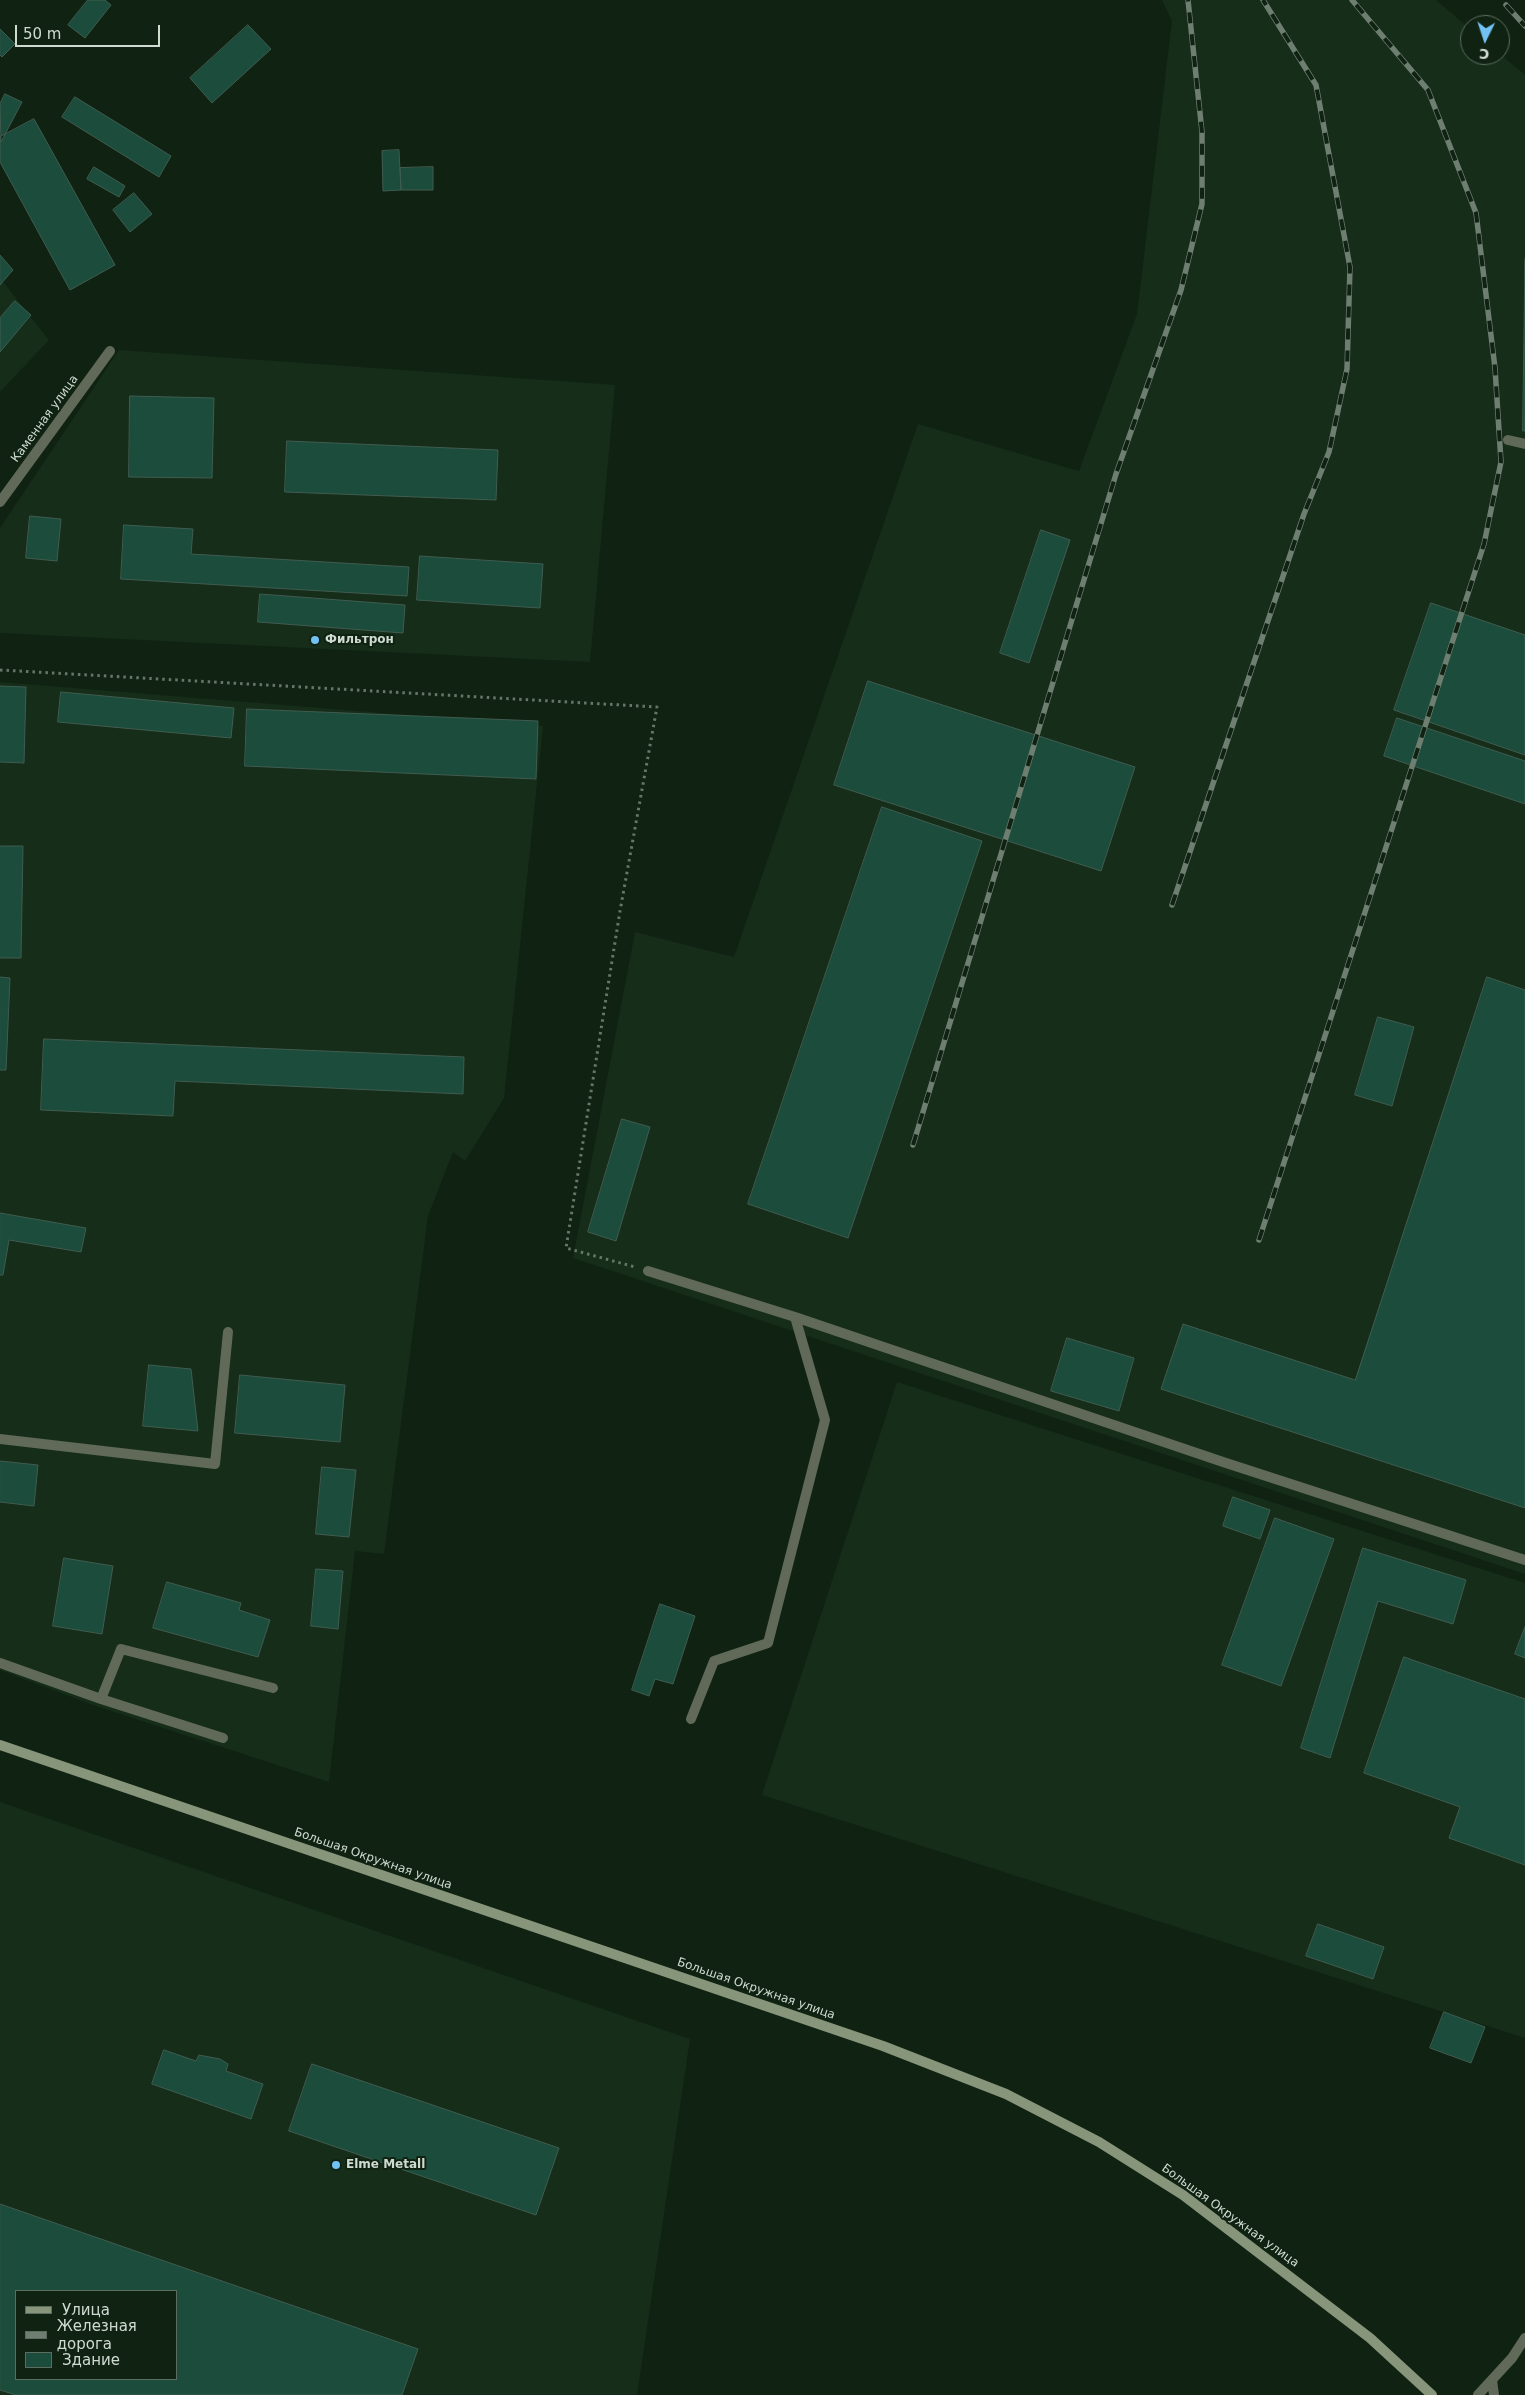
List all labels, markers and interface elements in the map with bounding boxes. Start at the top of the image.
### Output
scale bar [18,15,162,47]
north arrow [1460,15,1510,65]
text: 50 m [23,25,61,43]
text: С [1478,46,1490,62]
street label: Каменная улица [8,373,82,465]
place label: Фильтрон [325,633,394,647]
marker: Фильтрон [309,634,321,646]
street label: Большая Окружная улица [292,1825,454,1893]
street label: Большая Окружная улица [675,1955,837,2023]
place label: Elme Metall [346,2158,425,2172]
marker: Elme Metall [330,2159,342,2171]
street label: Большая Окружная улица [1159,2161,1301,2271]
legend [15,2290,178,2380]
text: Улица [62,2301,110,2319]
text: Железная дорога [57,2317,137,2353]
text: Здание [62,2351,120,2369]

